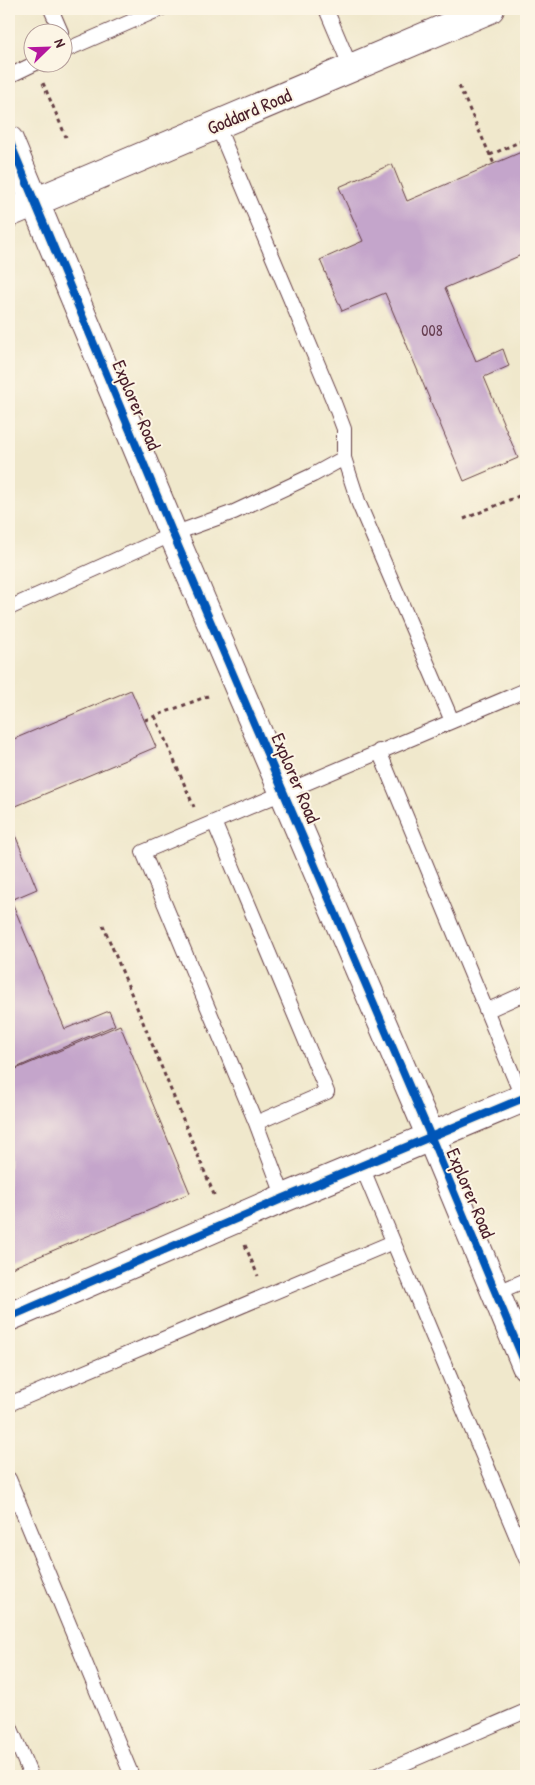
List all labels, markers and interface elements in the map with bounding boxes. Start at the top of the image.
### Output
north arrow [22,22,72,72]
text: N [50,36,71,50]
street label: Goddard Road [203,81,296,140]
house number: 008 [421,319,443,341]
street label: Explorer Road [106,356,168,455]
street label: Explorer Road [265,729,327,828]
street label: Explorer Road [440,1144,502,1243]

